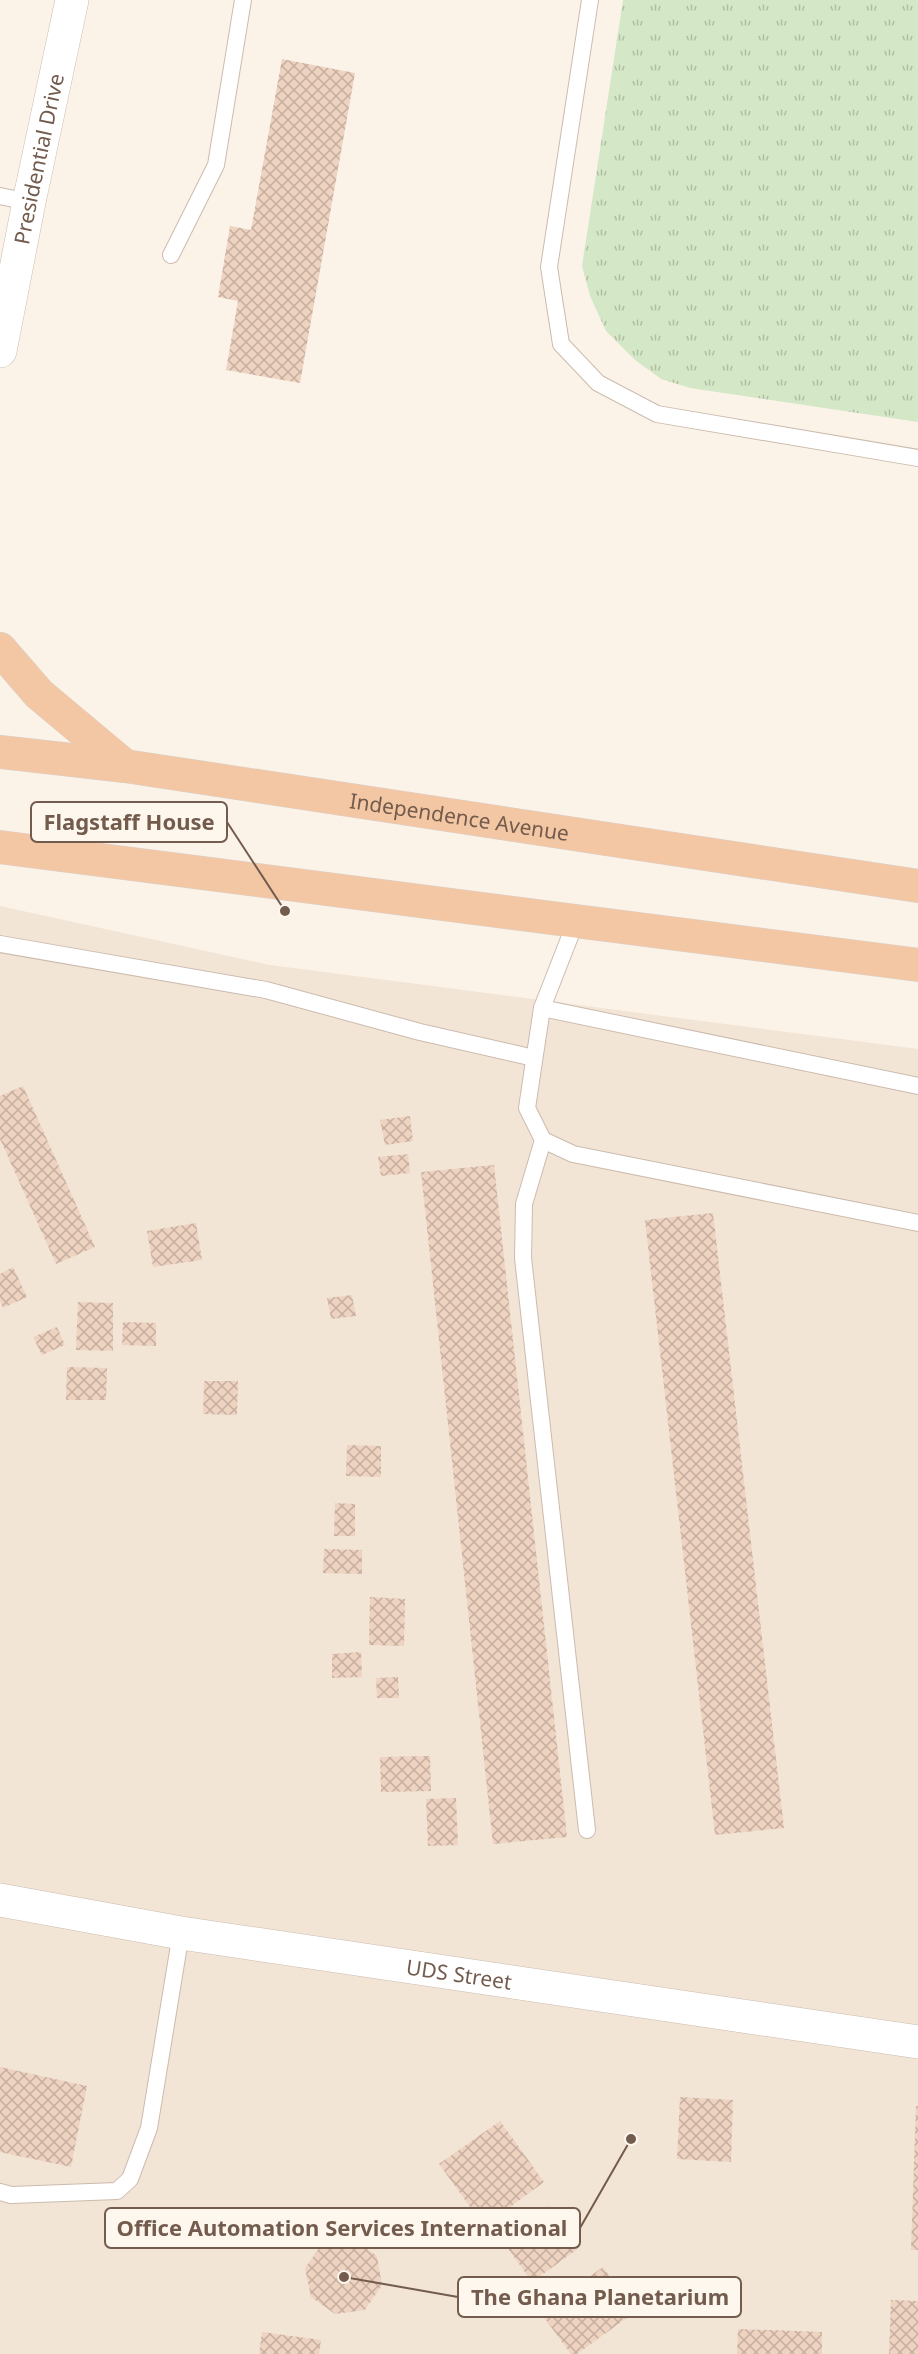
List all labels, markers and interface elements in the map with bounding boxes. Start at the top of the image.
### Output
street label: Presidential Drive [7,71,70,247]
street label: Independence Avenue [348,786,571,847]
callout: Flagstaff House [31,802,227,842]
text: Flagstaff House [43,806,215,836]
street label: UDS Street [404,1952,514,1996]
callout: Office Automation Services International [105,2208,580,2248]
text: Office Automation Services International [117,2212,567,2242]
callout: The Ghana Planetarium [458,2277,741,2317]
text: The Ghana Planetarium [471,2281,729,2311]

